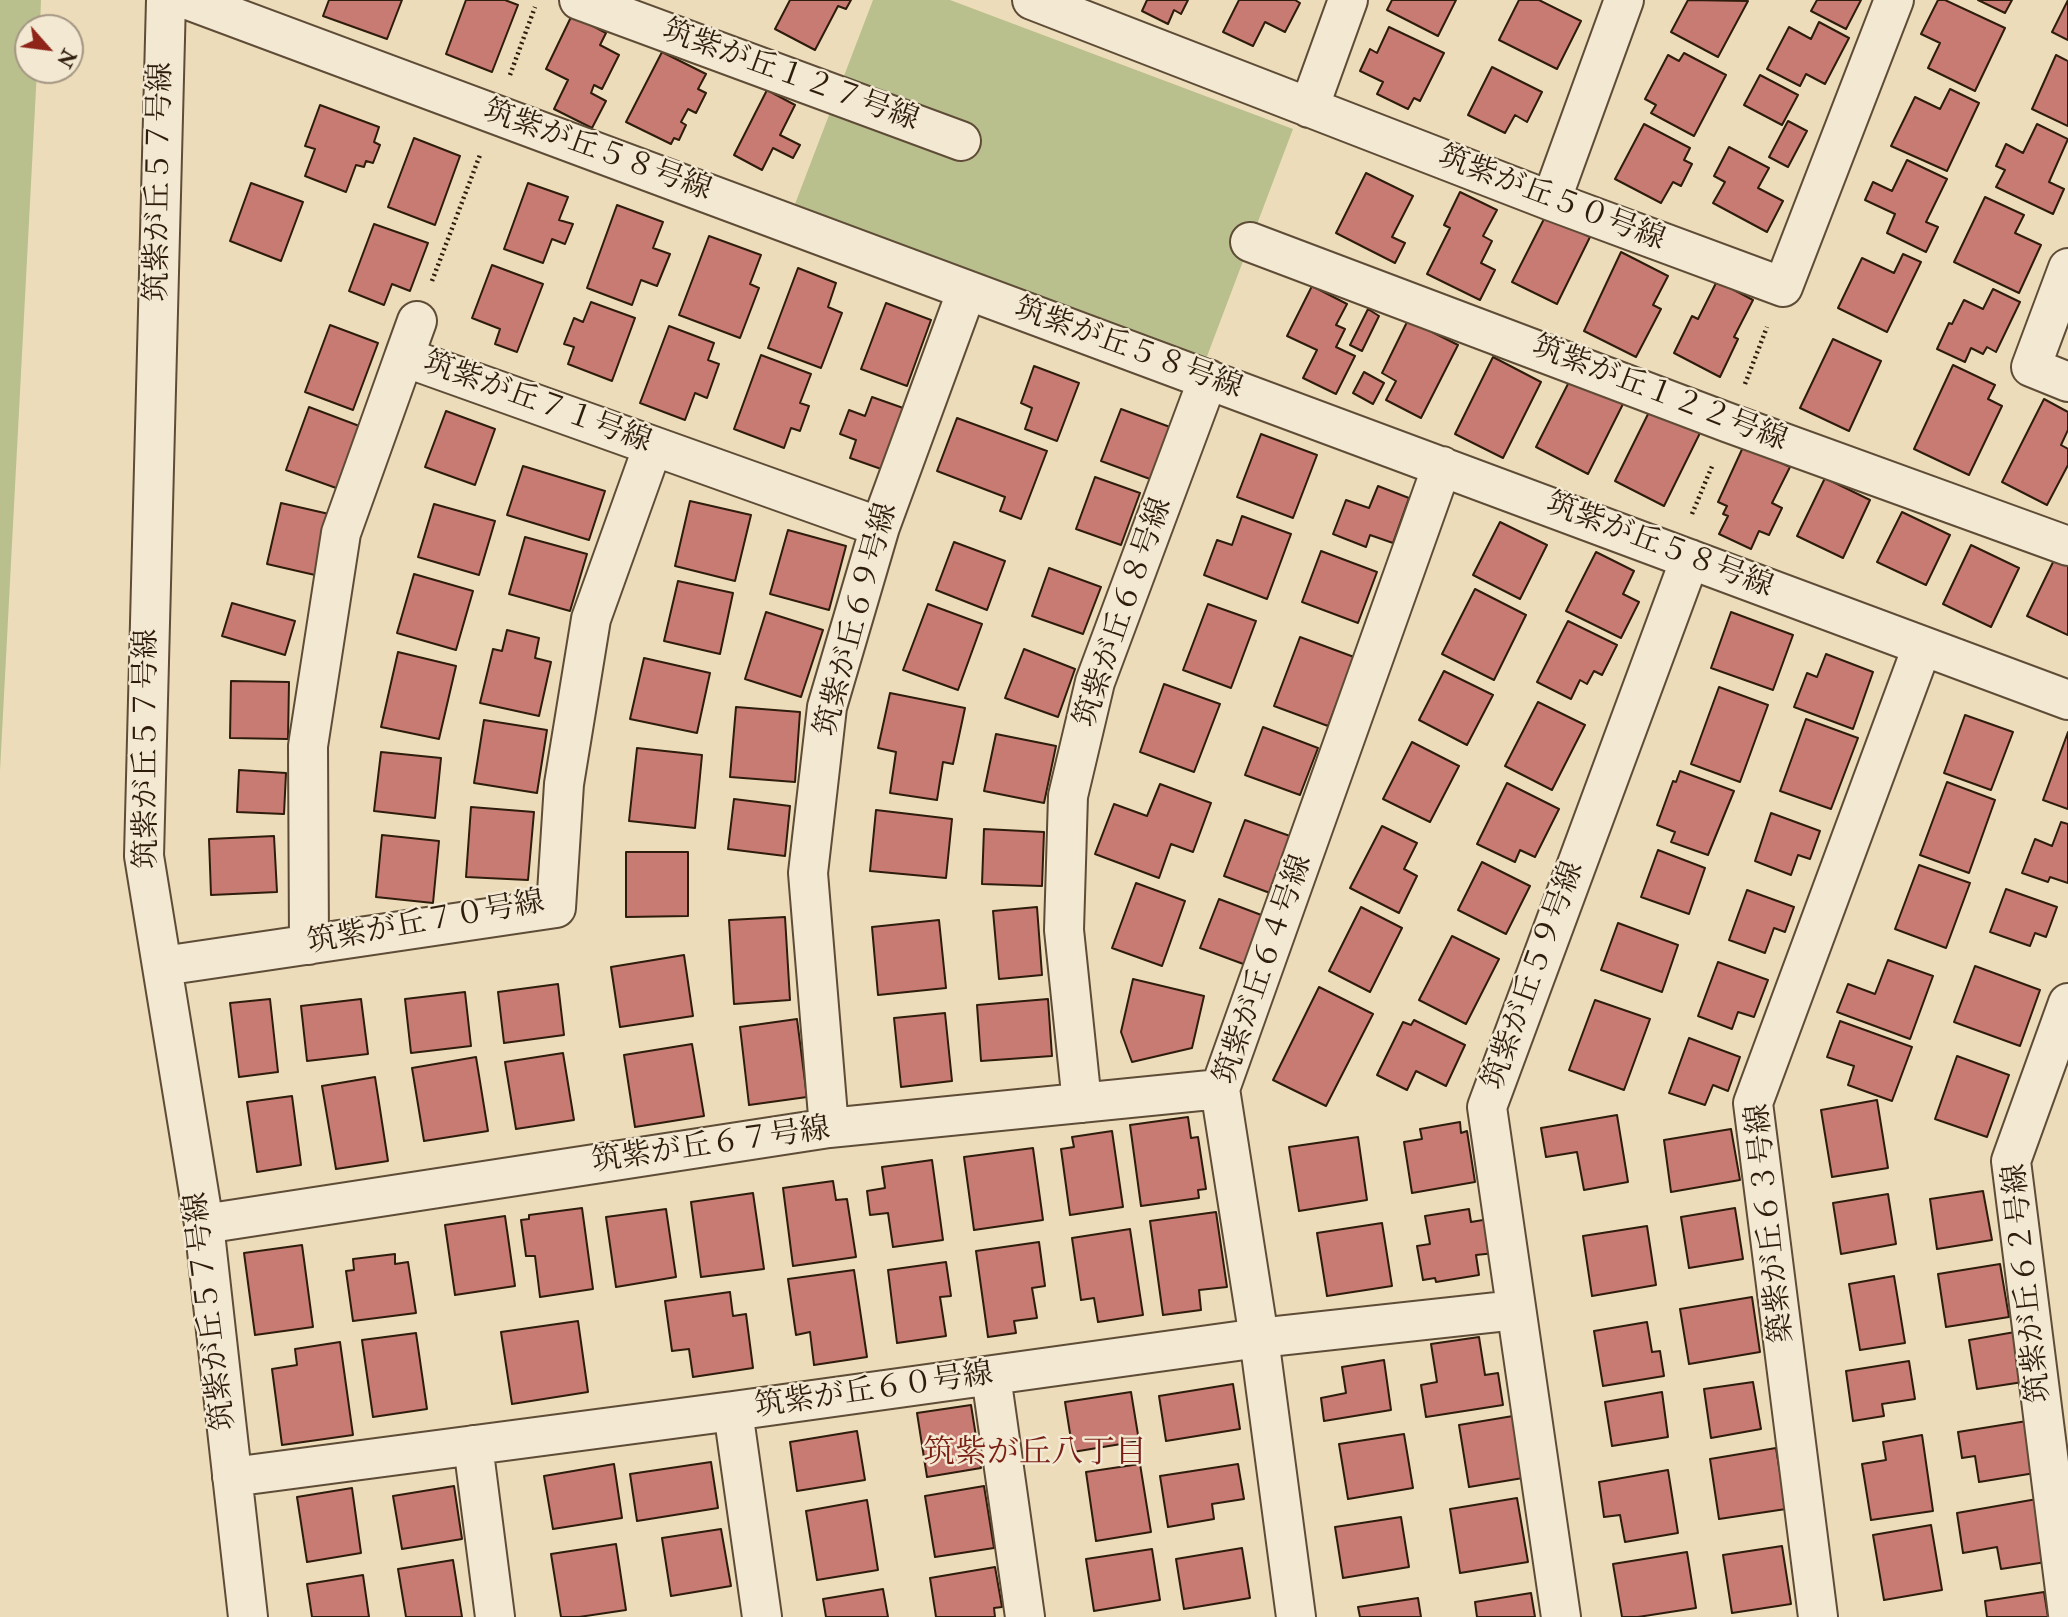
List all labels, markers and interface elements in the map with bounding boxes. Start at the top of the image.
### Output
north arrow [14,14,84,84]
street label: 筑紫が丘１２７号線 [657,14,923,140]
text: N [51,45,80,71]
street label: 筑紫が丘５７号線 [141,62,181,302]
street label: 筑紫が丘５８号線 [478,94,716,210]
street label: 筑紫が丘５０号線 [1433,140,1669,260]
street label: 筑紫が丘５８号線 [1009,292,1247,408]
street label: 筑紫が丘１２２号線 [1527,330,1791,460]
street label: 筑紫が丘７１号線 [418,346,656,462]
street label: 筑紫が丘５８号線 [1541,487,1777,607]
street label: 筑紫が丘６８号線 [1069,494,1181,732]
street label: 筑紫が丘６９号線 [810,499,906,741]
street label: 筑紫が丘５７号線 [131,629,167,869]
street label: 筑紫が丘６４号線 [1209,851,1321,1089]
street label: 筑紫が丘５９号線 [1477,857,1593,1095]
street label: 筑紫が丘７０号線 [305,885,547,963]
street label: 築紫が丘６３号線 [1742,1102,1802,1344]
street label: 筑紫が丘６７号線 [590,1112,832,1182]
street label: 筑紫が丘６２号線 [1999,1162,2059,1404]
street label: 筑紫が丘５７号線 [180,1190,244,1432]
street label: 筑紫が丘６０号線 [753,1357,995,1427]
district label: 筑紫が丘八丁目 [923,1436,1147,1474]

